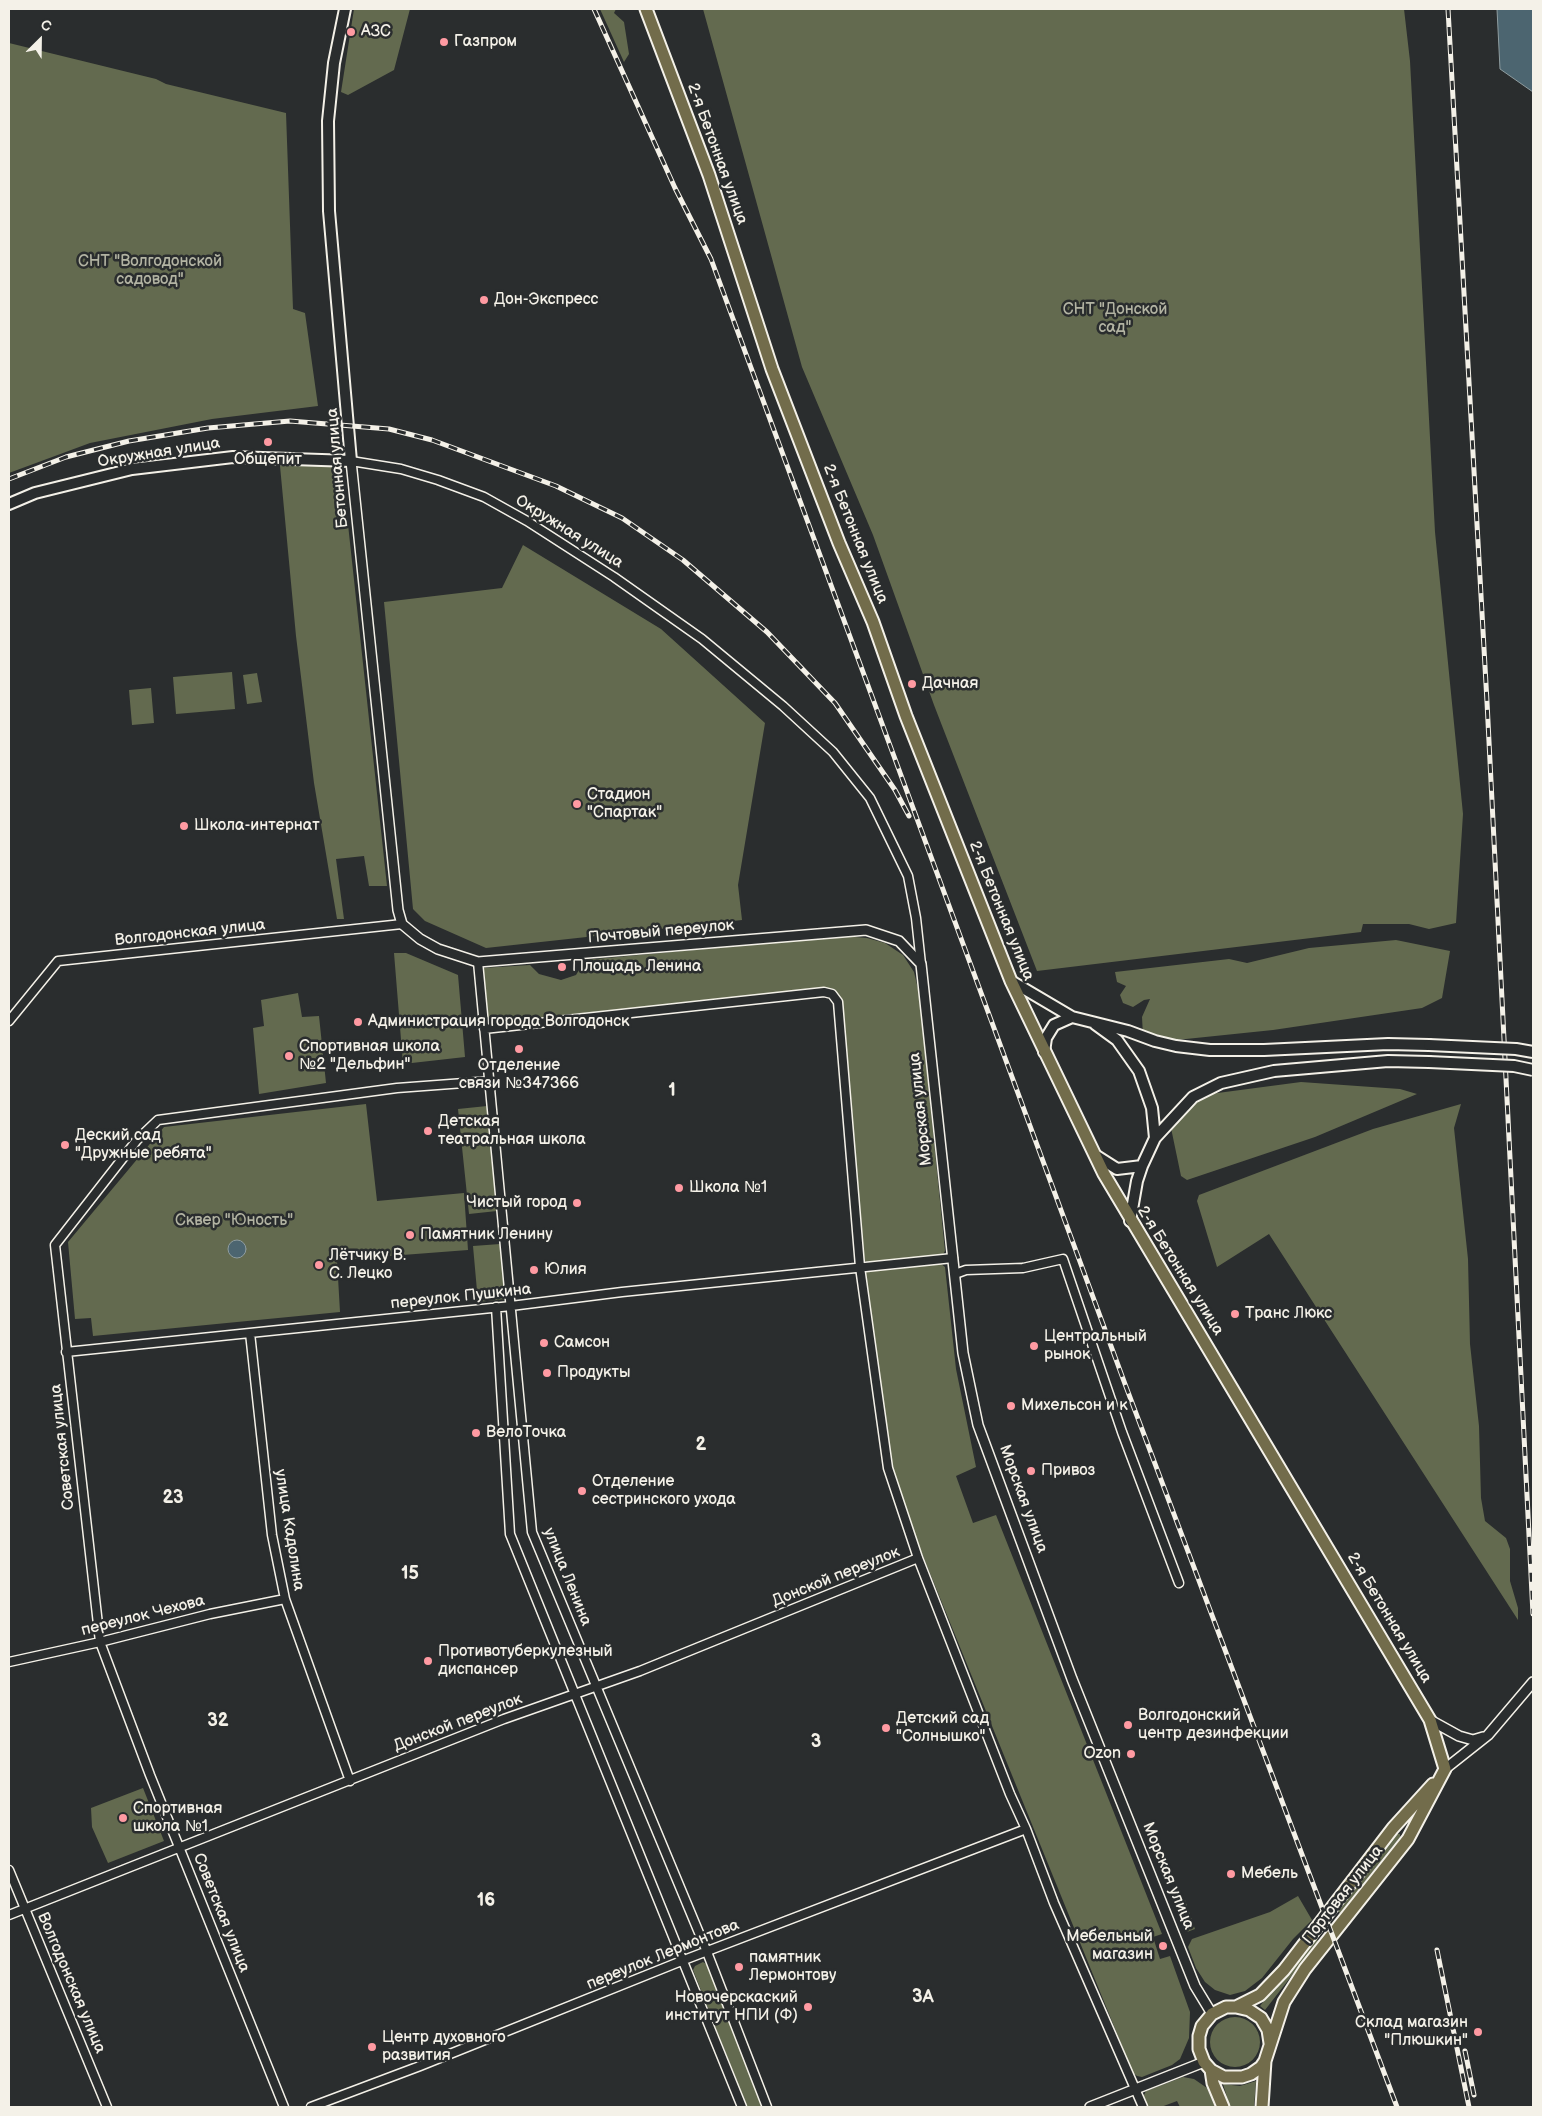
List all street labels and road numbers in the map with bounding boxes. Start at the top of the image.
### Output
street label: 2-я Бетонная улица [682,81,752,227]
street label: Бетонная улица [323,407,353,529]
street label: Окружная улица [96,434,222,472]
street label: 2-я Бетонная улица [818,461,892,607]
street label: Окружная улица [512,491,626,573]
street label: 2-я Бетонная улица [964,838,1038,984]
street label: Волгодонская улица [114,916,266,950]
street label: Почтовый переулок [587,916,735,948]
street label: Морская улица [906,1051,936,1167]
street label: 2-я Бетонная улица [1132,1203,1228,1339]
street label: переулок Пушкина [390,1280,532,1314]
street label: Советская улица [47,1383,79,1511]
street label: Морская улица [995,1442,1051,1556]
street label: улица Кадолина [270,1468,308,1592]
street label: улица Ленина [539,1525,595,1629]
street label: Донской переулок [769,1543,903,1611]
street label: 2-я Бетонная улица [1342,1549,1436,1687]
street label: переулок Чехова [79,1591,207,1641]
street label: Донской переулок [391,1690,525,1756]
street label: Морская улица [1138,1820,1198,1932]
street label: Портовая улица [1299,1842,1387,1948]
street label: Советская улица [188,1851,254,1975]
street label: Волгодонская улица [33,1910,109,2056]
street label: переулок Лермонтова [584,1916,742,1994]

